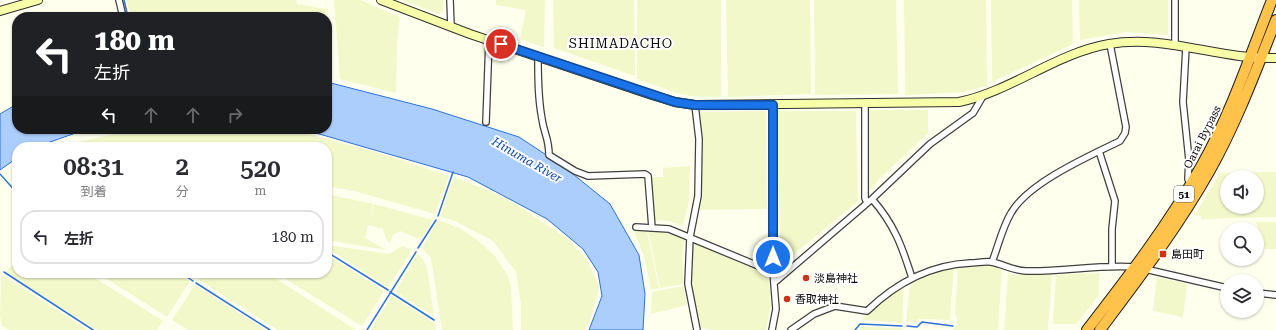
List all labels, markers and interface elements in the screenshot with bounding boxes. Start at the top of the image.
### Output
text: 180 m [94,24,175,57]
pin [484,27,518,61]
icon: left [28,28,80,80]
icon: arrive [490,33,512,55]
district label: SHIMADACHO [569,36,673,51]
text: 左折 [94,62,130,83]
icon: left [98,104,120,126]
icon: ahead [140,104,162,126]
icon: ahead [182,104,204,126]
icon: right [224,104,246,126]
street label: Oarai Bypass [1181,104,1224,171]
water label: Hinuma River [489,134,564,186]
text: 08:31 [63,153,124,181]
text: 2 [176,153,189,181]
text: 520 [240,155,281,183]
map controls [1220,170,1264,318]
button: sound [1220,170,1264,214]
text: m [255,183,266,198]
text: 到着 [81,184,107,199]
text: 分 [176,184,189,199]
road number: 51 [1174,186,1194,202]
button: search [1220,222,1264,266]
icon: left [30,226,52,248]
text: 180 m [271,228,314,246]
text: 左折 [64,230,94,248]
position arrow [752,236,794,278]
place label: 島田町 [1171,248,1204,261]
marker: 島田町 [1158,249,1168,259]
place label: 淡島神社 [814,272,858,285]
marker: 淡島神社 [801,273,811,283]
button: layers [1220,274,1264,318]
place label: 香取神社 [795,293,839,306]
marker: 香取神社 [782,294,792,304]

